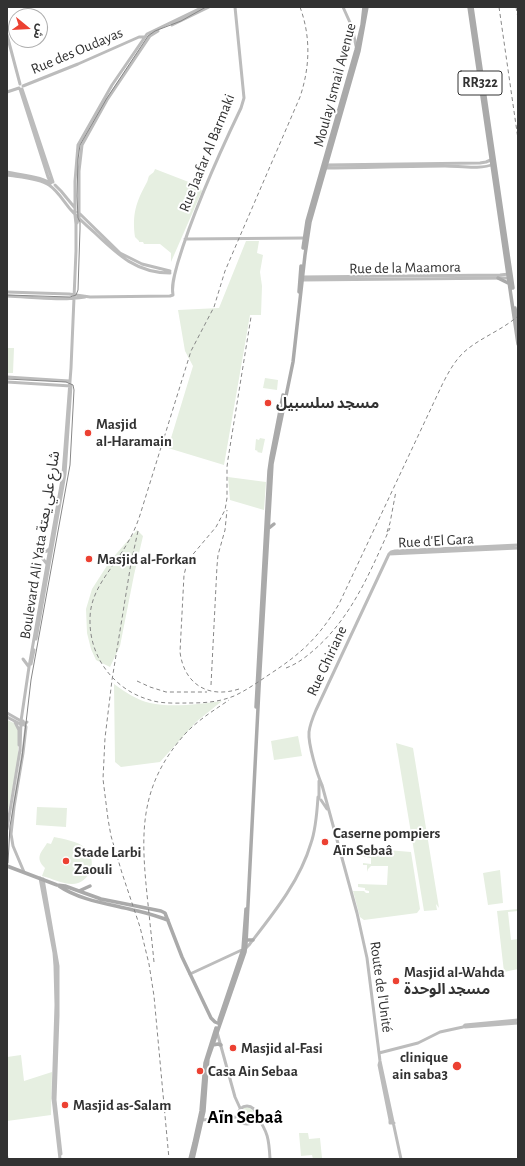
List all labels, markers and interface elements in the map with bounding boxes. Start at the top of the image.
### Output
north arrow [8,8,48,48]
street label: Moulay Ismail Avenue [310,21,360,149]
text: ش [31,23,47,40]
street label: Rue des Oudayas [28,24,126,78]
road number: RR322 [458,71,502,95]
street label: Rue Jaafar Al Barmaki [175,91,239,215]
street label: Rue de la Maamora [349,258,461,278]
place label: مسجد سلسبيل [276,394,379,412]
marker: مسجد سلسبيل [263,398,273,408]
place label: Masjid al-Haramain [96,415,172,450]
marker: Masjid al-Haramain [83,428,93,438]
street label: Boulevard Ali Yata شارع علي يعتة [16,450,64,640]
street label: Rue d'El Gara [398,530,474,552]
place label: Masjid al-Forkan [97,550,196,568]
marker: Masjid al-Forkan [84,554,94,564]
street label: Rue Ghiriane [303,623,351,699]
place label: Caserne pompiers Aïn Sebaâ [333,824,440,859]
marker: Caserne pompiers Aïn Sebaâ [320,837,330,847]
place label: Stade Larbi Zaouli [74,843,141,878]
marker: Stade Larbi Zaouli [61,856,71,866]
street label: Route de l'Unité [366,940,396,1034]
place label: Masjid al-Wahda مسجد الوحدة [404,963,505,998]
marker: Masjid al-Wahda مسجد الوحدة [391,976,401,986]
place label: Masjid al-Fasi [241,1039,323,1057]
marker: Masjid al-Fasi [228,1043,238,1053]
place label: clinique ain saba3 [392,1048,448,1083]
marker: clinique ain saba3 [451,1060,463,1072]
place label: Casa Ain Sebaa [208,1062,298,1080]
marker: Casa Ain Sebaa [195,1066,205,1076]
place label: Masjid as-Salam [73,1096,171,1114]
marker: Masjid as-Salam [60,1100,70,1110]
district label: Aïn Sebaâ [207,1106,283,1128]

